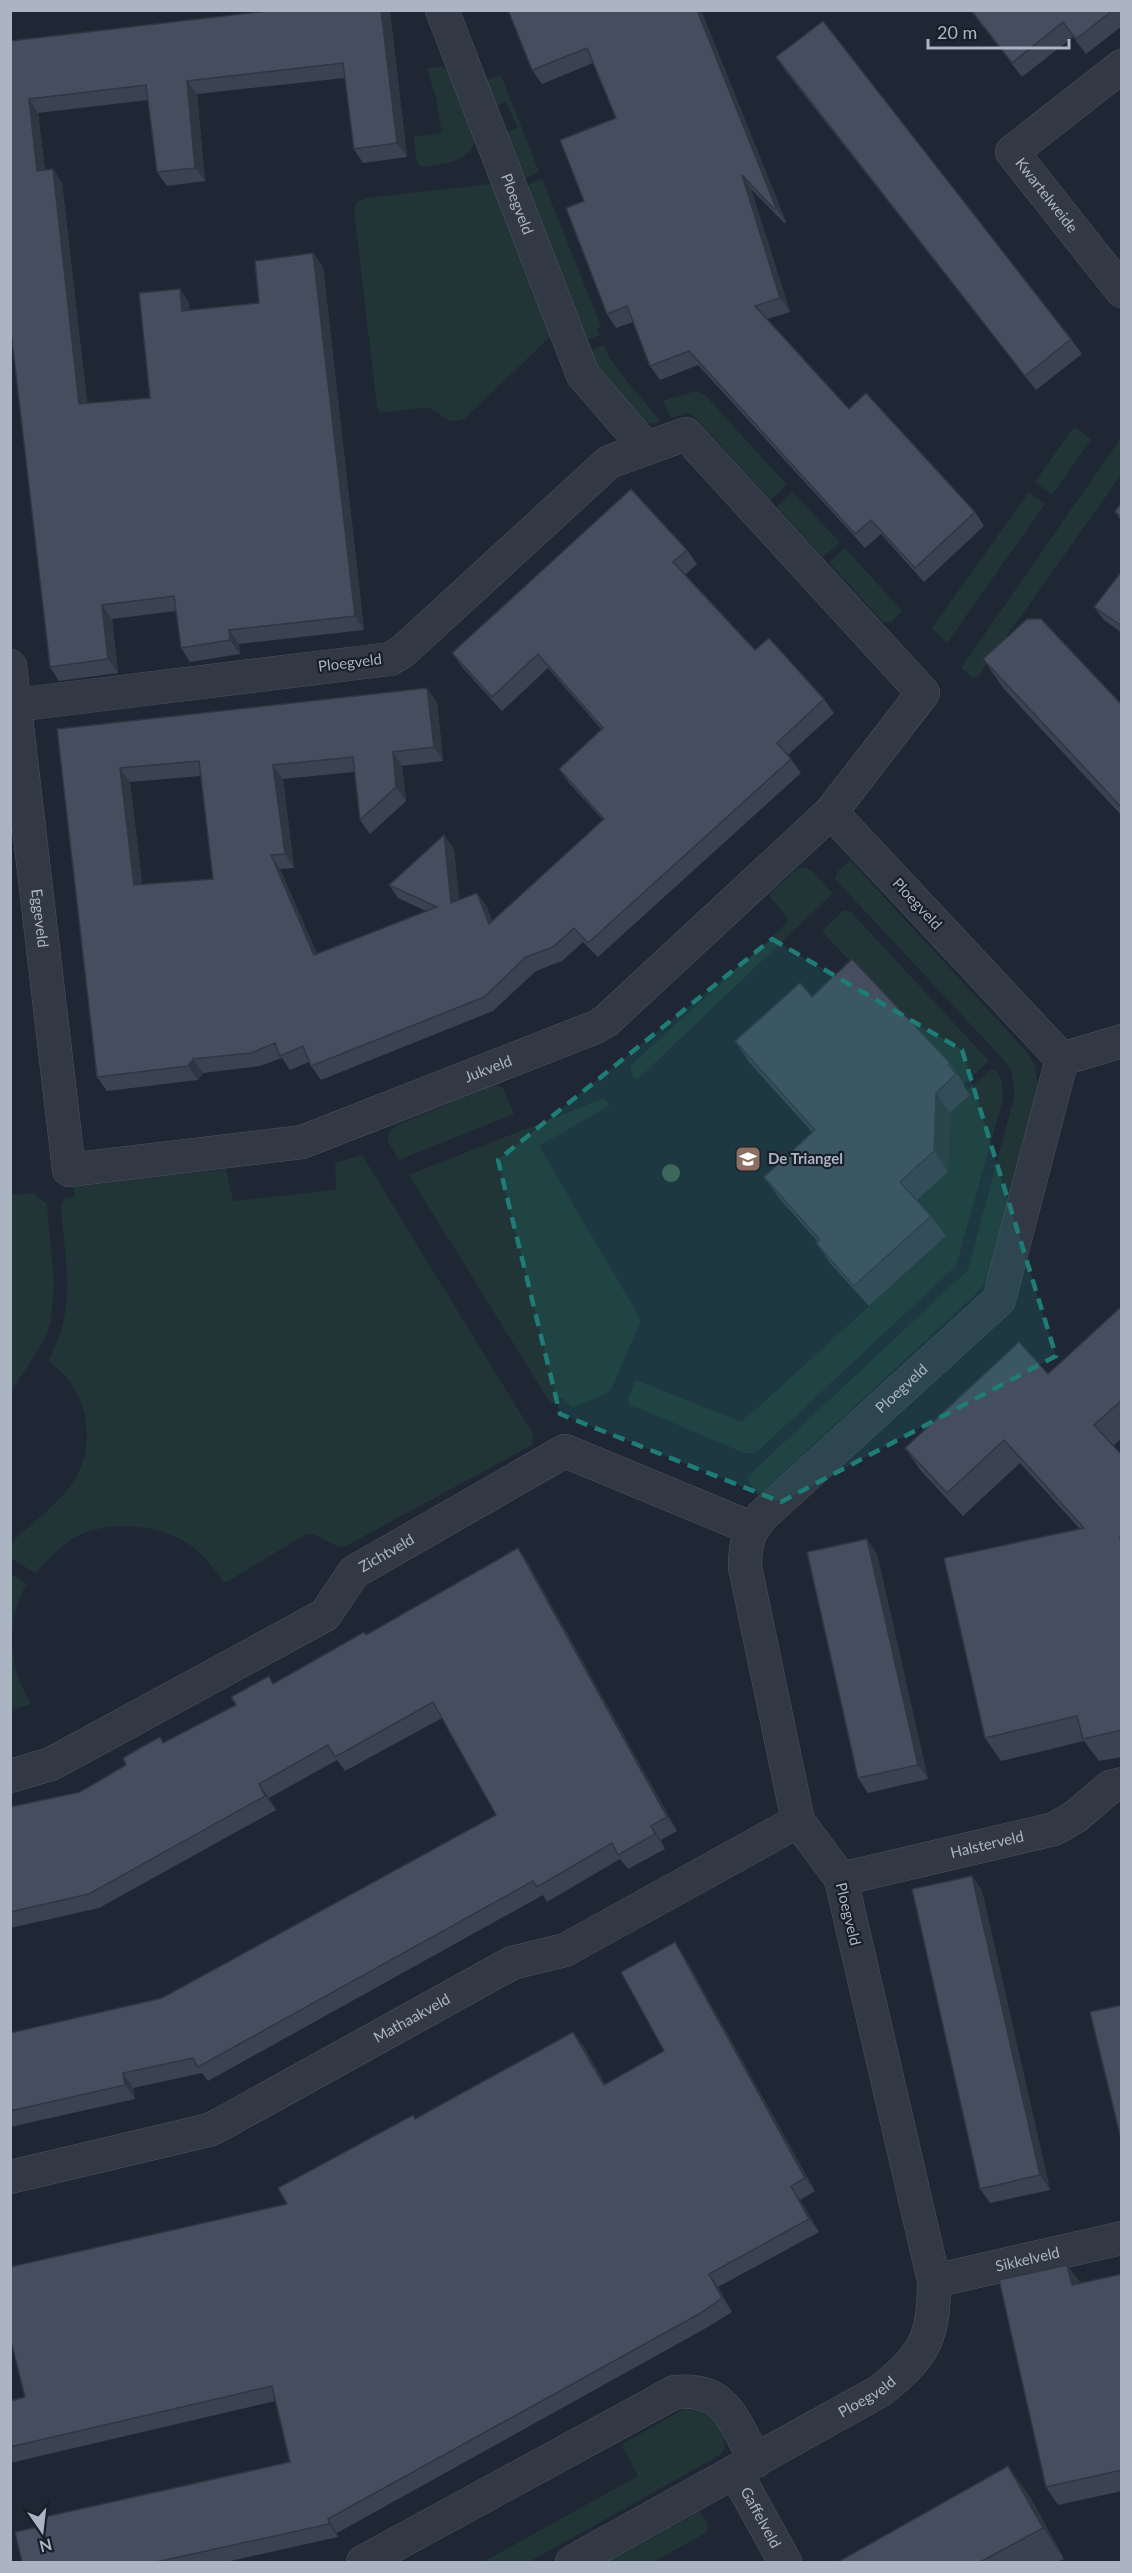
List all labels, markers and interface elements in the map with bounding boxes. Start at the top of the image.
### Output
scale bar [928,12,1069,50]
text: 20 m [937,21,977,43]
street label: Kwartelweide [1012,154,1082,236]
street label: Ploegveld [498,170,538,237]
street label: Ploegveld [317,649,383,675]
street label: Ploegveld [889,874,946,933]
street label: Eggeveld [28,888,53,949]
street label: Jukveld [461,1051,514,1086]
school or university icon: De Triangel [733,1144,763,1174]
place label: De Triangel [768,1149,843,1167]
street label: Ploegveld [871,1360,931,1416]
street label: Zichtveld [355,1530,417,1575]
street label: Halsterveld [948,1826,1025,1861]
street label: Ploegveld [832,1880,865,1947]
street label: Mathaakveld [370,1989,453,2046]
street label: Sikkelveld [993,2243,1061,2275]
street label: Ploegveld [835,2372,899,2421]
street label: Gaffelveld [737,2484,785,2551]
north arrow [12,2501,72,2561]
text: N [37,2535,54,2557]

